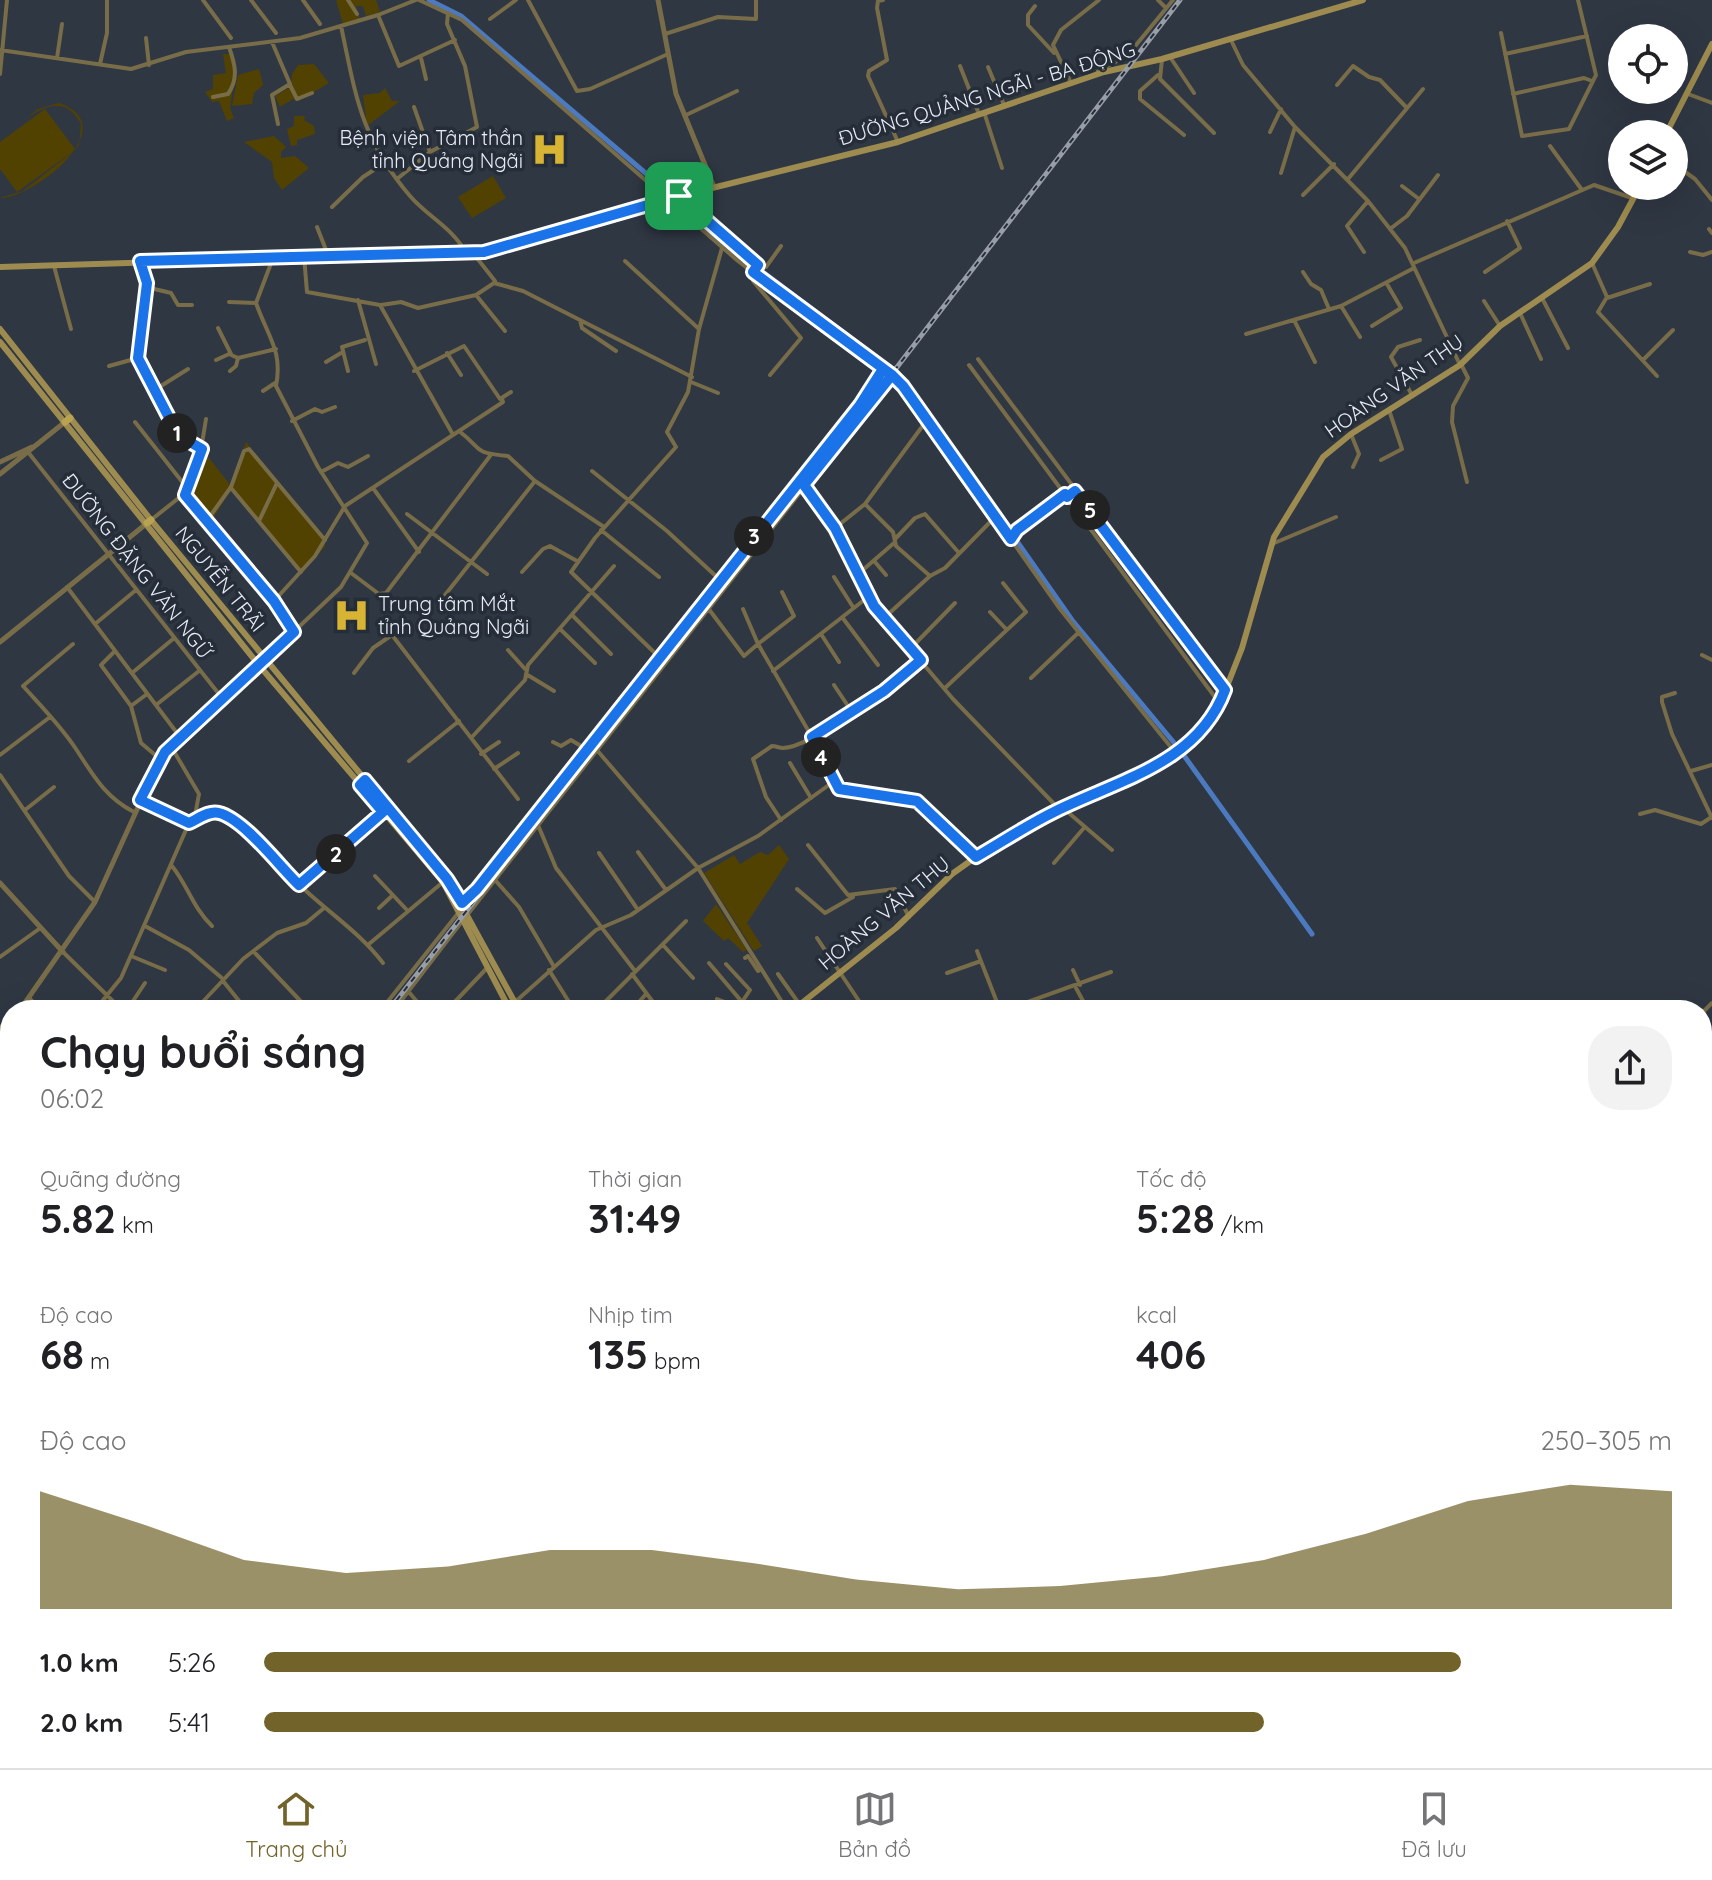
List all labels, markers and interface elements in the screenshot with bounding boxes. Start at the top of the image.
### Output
map controls [1608,24,1688,200]
button: locate [1608,24,1688,104]
street label: ĐƯỜNG QUẢNG NGÃI - BA ĐỘNG [835,36,1138,151]
button: layers [1608,120,1688,200]
place label: Bệnh viện Tâm thần tỉnh Quảng Ngãi [339,125,523,173]
hospital icon: Bệnh viện Tâm thần tỉnh Quảng Ngãi [530,130,568,168]
pin [645,162,713,230]
icon: arrive [657,174,701,218]
street label: HOÀNG VĂN THỤ [1320,328,1468,443]
pin: 1 [157,413,197,453]
text: 1 [173,419,181,447]
street label: ĐƯỜNG ĐẶNG VĂN NGỮ [57,468,218,664]
pin: 5 [1070,490,1110,530]
text: 5 [1084,496,1096,524]
pin: 3 [734,516,774,556]
street label: NGUYỄN TRÃI [170,520,271,636]
text: 3 [748,522,760,550]
place label: Trung tâm Mắt tỉnh Quảng Ngãi [378,591,529,639]
hospital icon: Trung tâm Mắt tỉnh Quảng Ngãi [333,597,371,635]
pin: 4 [801,737,841,777]
text: 4 [815,743,827,771]
pin: 2 [316,834,356,874]
text: 2 [330,840,342,868]
street label: HOÀNG VĂN THỤ [813,850,954,975]
text: Chạy buổi sáng [40,1024,366,1079]
button: share [1588,1026,1672,1110]
text: 06:02 [40,1082,104,1115]
text: Quãng đường [40,1165,181,1193]
text: Thời gian [588,1165,682,1193]
text: Tốc độ [1136,1165,1207,1193]
text: 5.82 [40,1193,116,1243]
text: 31:49 [588,1193,681,1243]
text: 5:28 [1136,1193,1215,1243]
text: km [116,1211,154,1239]
text: /km [1215,1211,1264,1239]
text: Độ cao [40,1301,113,1329]
text: Nhịp tim [588,1301,673,1329]
text: kcal [1136,1301,1177,1329]
text: 68 [40,1329,84,1379]
text: 135 [588,1329,648,1379]
text: 406 [1136,1329,1206,1379]
text: m [84,1347,110,1375]
text: bpm [648,1347,701,1375]
text: Độ cao [40,1424,126,1457]
text: 250–305 m [1541,1424,1672,1457]
text: 1.0 km [40,1646,119,1679]
text: 5:26 [168,1646,215,1679]
text: 2.0 km [40,1706,123,1739]
text: 5:41 [168,1706,210,1739]
tab: Trang chủ [245,1787,348,1863]
tab: Bản đồ [838,1787,911,1863]
tab: Đã lưu [1402,1787,1467,1863]

